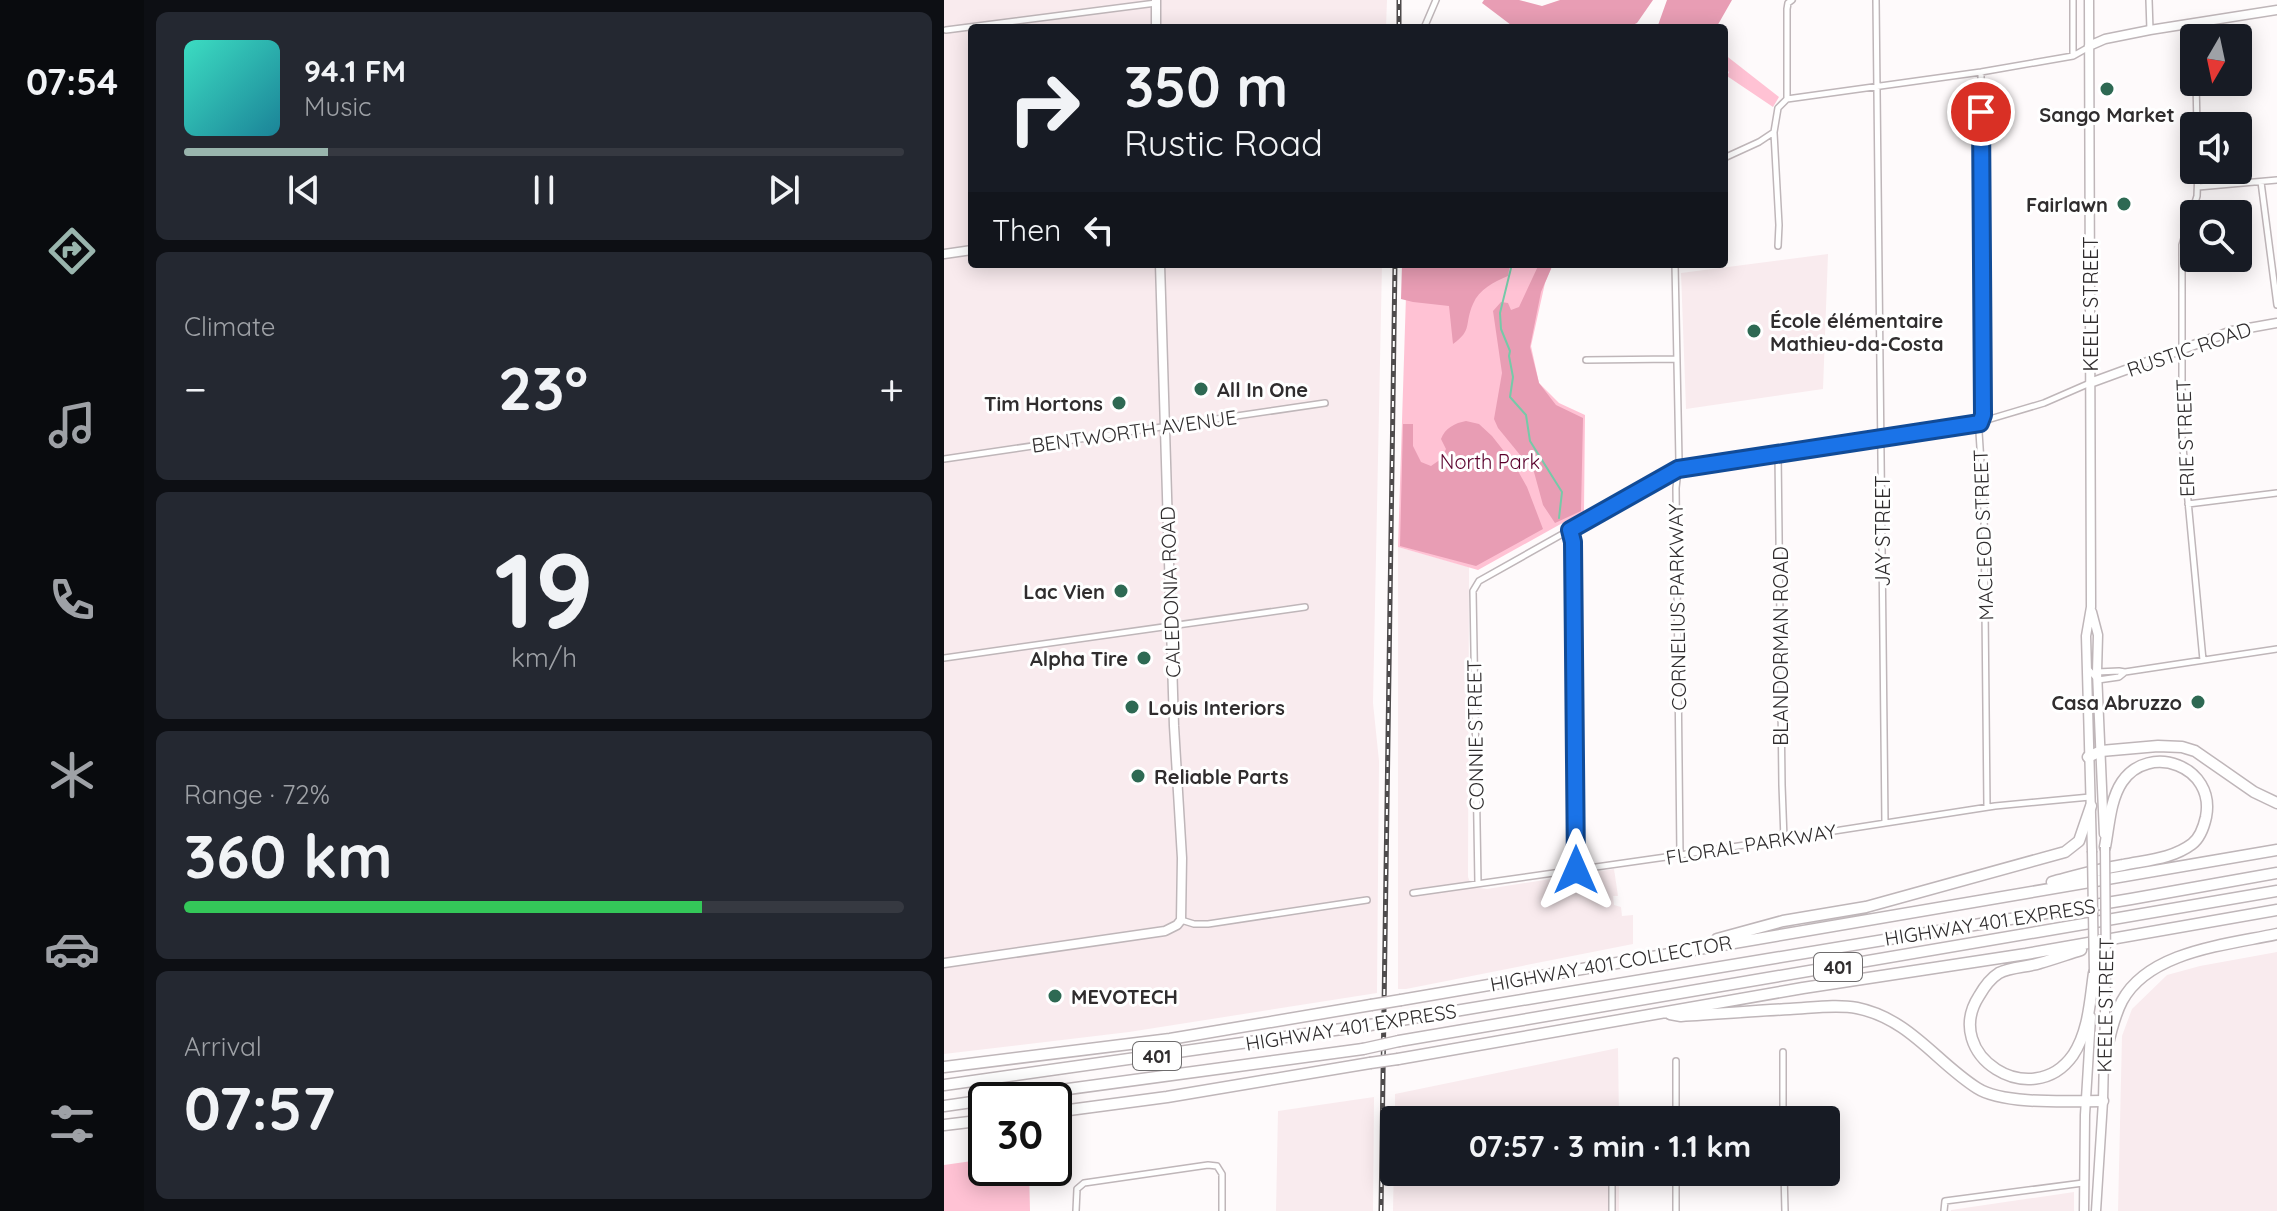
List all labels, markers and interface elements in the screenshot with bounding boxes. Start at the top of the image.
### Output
north arrow [2180,24,2252,96]
map controls [2180,24,2252,272]
text: 350 m [1124,51,1288,121]
text: 94.1 FM [304,52,406,90]
icon: right [992,56,1096,160]
text: 07:54 [26,59,118,104]
pin [1947,78,2015,146]
marker: Sango Market [2098,80,2116,98]
text: Music [304,90,372,123]
icon: arrive [1959,90,2003,134]
place label: Sango Market [2039,102,2175,127]
button: sound [2180,112,2252,184]
text: Rustic Road [1124,120,1323,165]
icon: previous [282,168,326,212]
icon: pause [522,168,566,212]
icon: next [762,168,806,212]
place label: Fairlawn [2026,192,2108,217]
marker: Fairlawn [2115,195,2133,213]
button: search [2180,200,2252,272]
icon: left [1077,208,1121,252]
text: Then [992,211,1061,249]
icon: directions [44,223,100,279]
street label: KEELE STREET [2078,236,2103,372]
place label: École élémentaire Mathieu-da-Costa [1770,308,1943,356]
text: Climate [184,310,275,343]
street label: RUSTIC ROAD [2123,316,2255,382]
marker: École élémentaire Mathieu-da-Costa [1745,322,1763,340]
text: 23° [498,350,588,425]
text: − [184,361,207,416]
text: + [879,361,904,416]
place label: All In One [1217,377,1308,402]
street label: ERIE STREET [2170,379,2200,497]
marker: All In One [1192,380,1210,398]
place label: Tim Hortons [984,391,1103,416]
marker: Tim Hortons [1110,394,1128,412]
icon: music [44,397,100,453]
street label: BENTWORTH AVENUE [1030,404,1238,458]
park label: North Park [1440,449,1540,474]
street label: MACLEOD STREET [1968,449,1998,621]
street label: JAY STREET [1870,475,1895,587]
street label: CORNELIUS PARKWAY [1663,503,1691,711]
street label: CALEDONIA ROAD [1155,506,1185,678]
text: 19 [494,524,594,654]
street label: BLANDORMAN ROAD [1768,546,1793,746]
icon: phone [44,572,100,628]
place label: Lac Vien [1023,579,1105,604]
marker: Lac Vien [1112,582,1130,600]
text: km/h [511,641,577,674]
place label: Alpha Tire [1030,646,1128,671]
marker: Alpha Tire [1135,649,1153,667]
street label: CONNIE STREET [1461,659,1489,811]
place label: Casa Abruzzo [2052,690,2182,715]
marker: Casa Abruzzo [2189,693,2207,711]
place label: Louis Interiors [1148,695,1285,720]
marker: Louis Interiors [1123,698,1141,716]
icon: climate [44,747,100,803]
place label: Reliable Parts [1154,764,1289,789]
marker: Reliable Parts [1129,767,1147,785]
text: Range · 72% [184,778,330,811]
text: 360 km [184,818,393,893]
street label: FLORAL PARKWAY [1664,818,1838,870]
position arrow [1534,828,1618,912]
street label: HIGHWAY 401 EXPRESS [1883,893,2097,951]
icon: car [44,921,100,977]
street label: HIGHWAY 401 COLLECTOR [1488,929,1734,997]
street label: KEELE STREET [2091,937,2119,1073]
road number: 401 [1814,953,1862,981]
place label: MEVOTECH [1071,984,1178,1009]
marker: MEVOTECH [1046,987,1064,1005]
street label: HIGHWAY 401 EXPRESS [1244,998,1458,1056]
text: Arrival [184,1030,262,1063]
road number: 401 [1133,1042,1181,1070]
text: 07:57 [184,1070,335,1145]
speed limit sign: 30 [968,1082,1072,1186]
icon: filters [44,1096,100,1152]
text: 07:57 · 3 min · 1.1 km [1469,1127,1751,1165]

